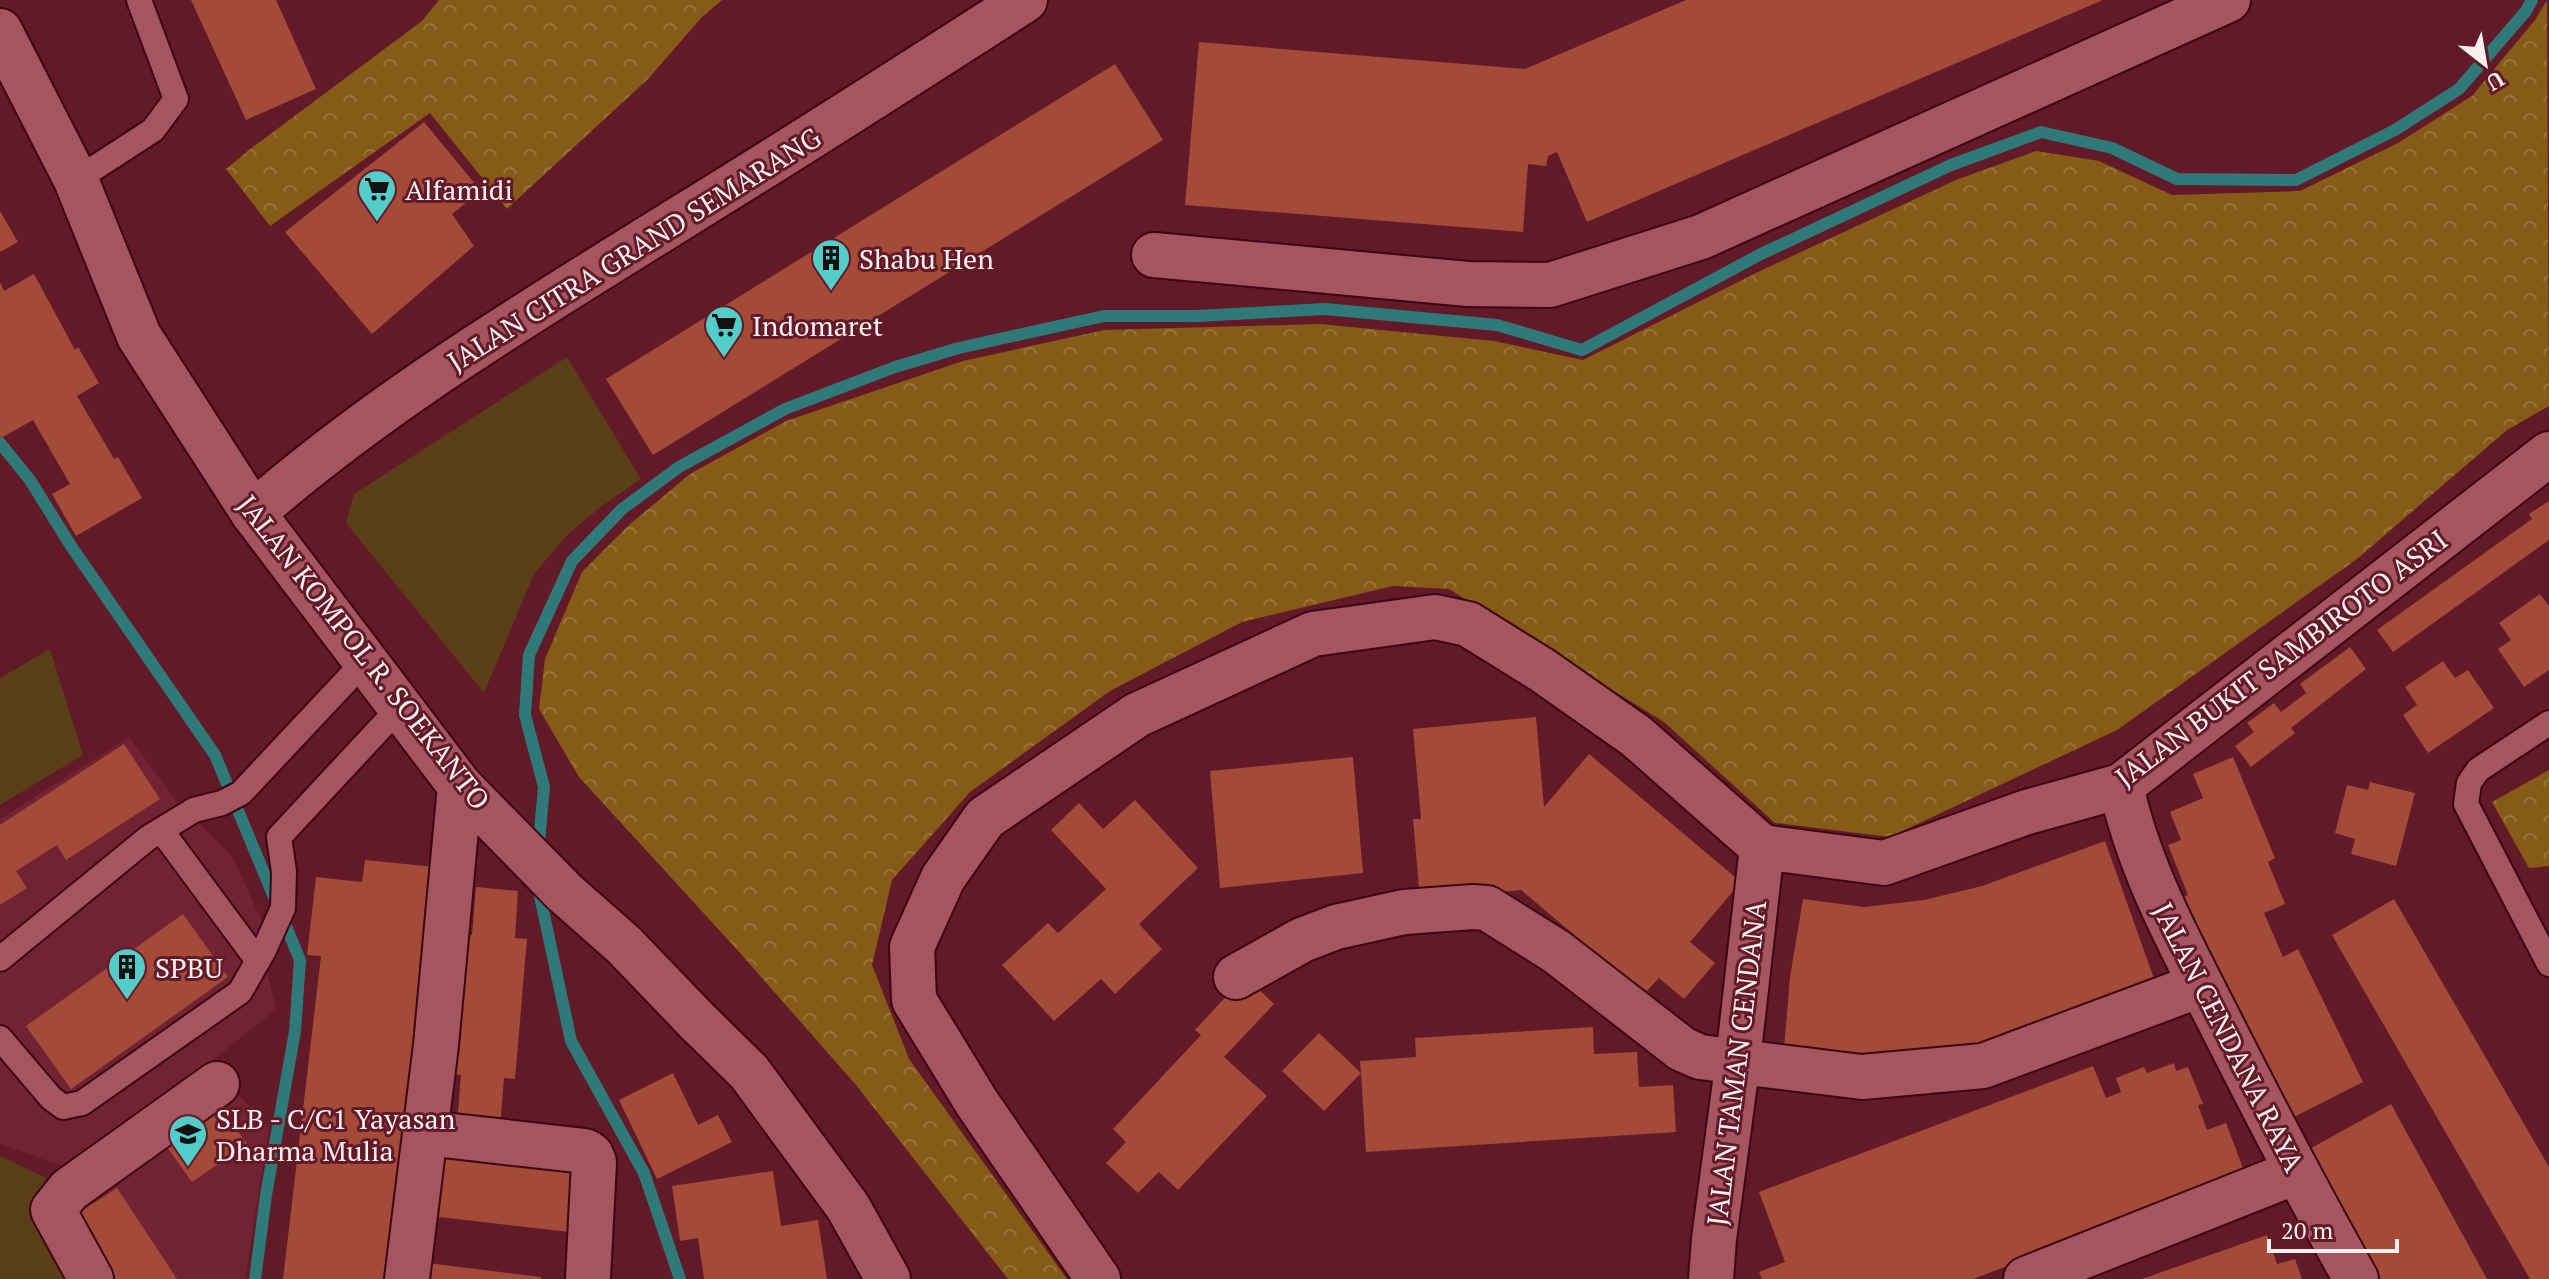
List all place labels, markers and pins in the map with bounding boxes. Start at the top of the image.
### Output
supermarket icon: Alfamidi [356,168,398,223]
place label: Alfamidi [405,171,513,208]
building icon: Shabu Hen [810,237,852,292]
place label: Shabu Hen [859,240,994,277]
supermarket icon: Indomaret [703,304,745,359]
place label: Indomaret [752,307,884,344]
building icon: SPBU [106,946,148,1001]
place label: SPBU [155,949,223,986]
place label: SLB - C/C1 Yayasan Dharma Mulia [216,1100,456,1169]
school or university icon: SLB - C/C1 Yayasan Dharma Mulia [167,1113,209,1168]

